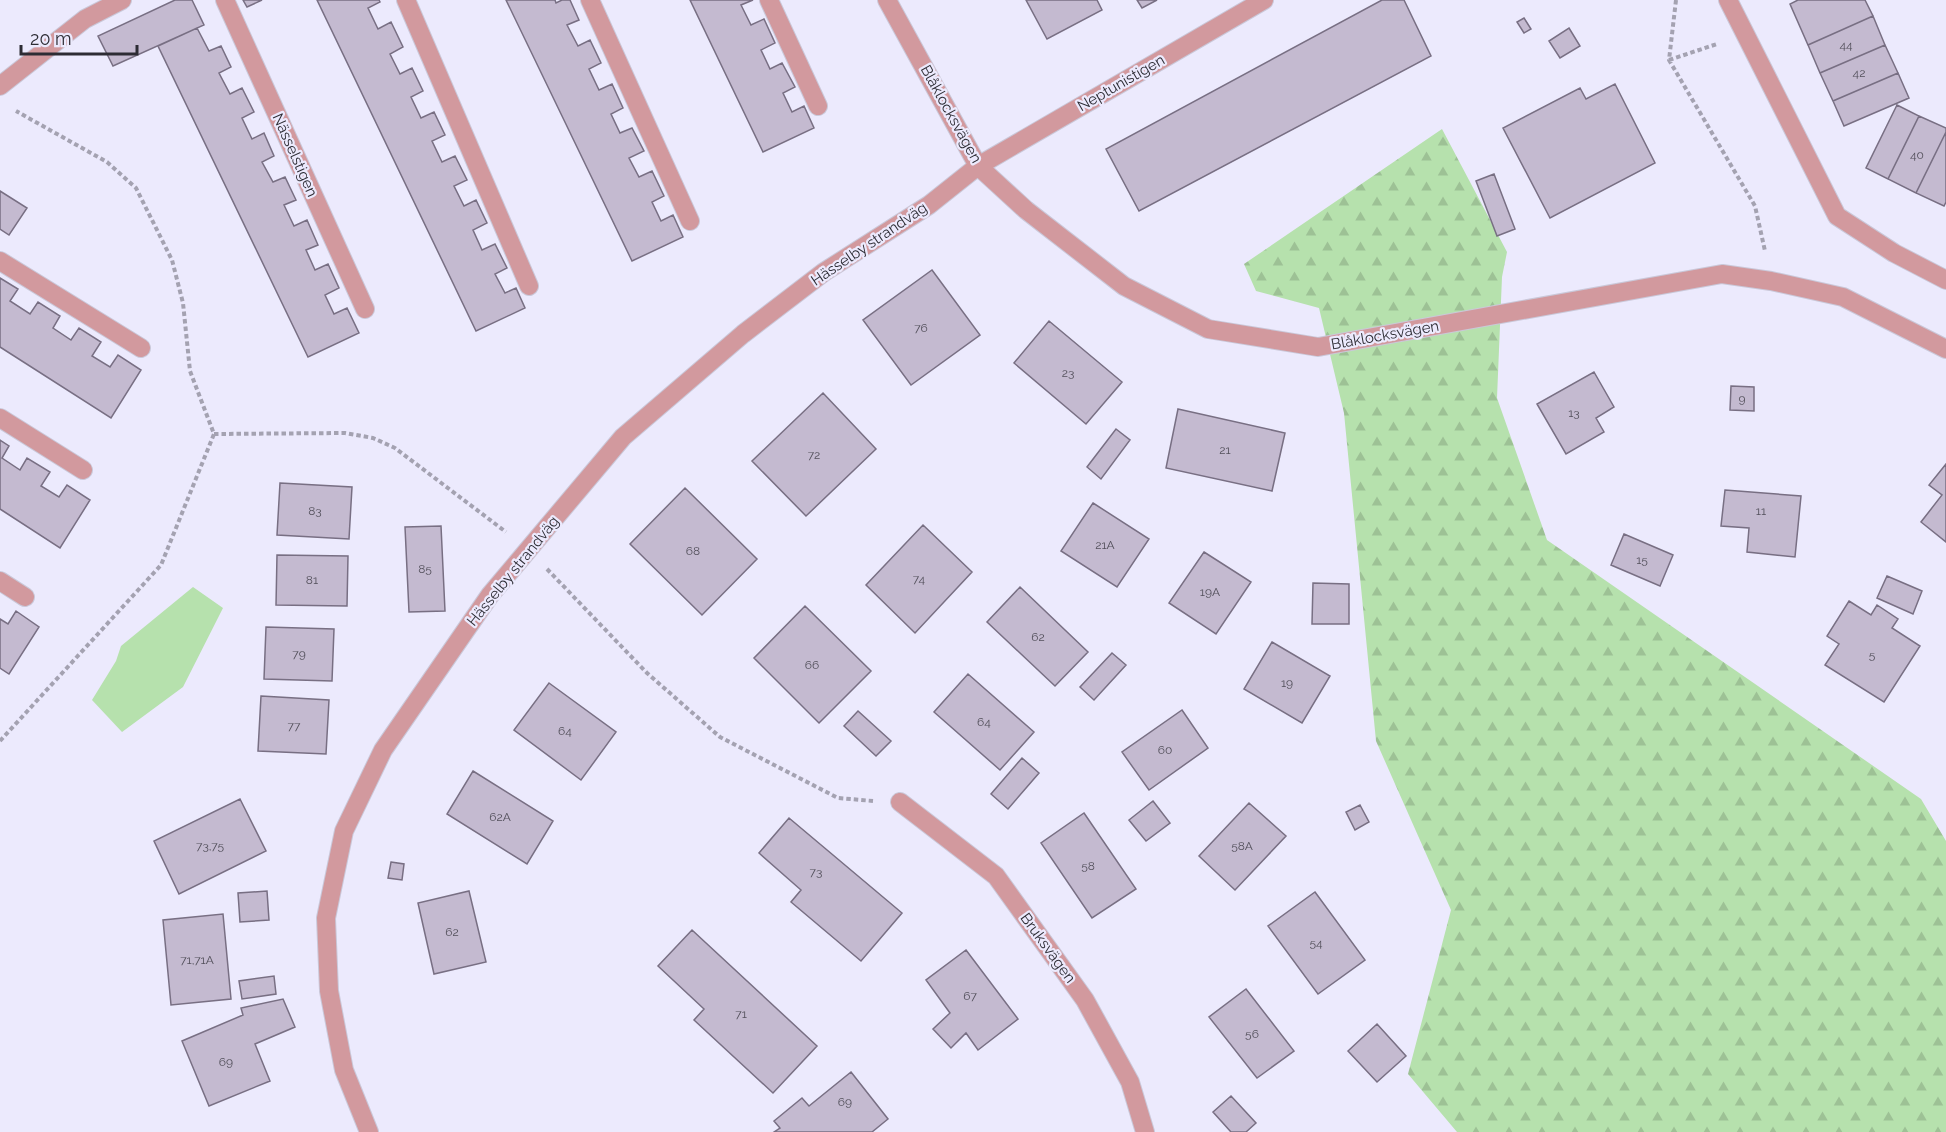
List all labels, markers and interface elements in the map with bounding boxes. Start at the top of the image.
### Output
scale bar [21,18,136,56]
text: 20 m [30,28,72,49]
house number: 44 [1839,38,1853,52]
street label: Neptunistigen [1074,51,1168,115]
street label: Blåklocksvägen [917,62,985,166]
house number: 42 [1853,66,1865,80]
street label: Nässelstigen [269,110,321,200]
house number: 40 [1910,148,1924,162]
street label: Hässelby strandväg [808,198,930,290]
street label: Blåklocksvägen [1330,317,1440,353]
house number: 76 [914,321,928,335]
house number: 23 [1062,366,1074,380]
house number: 9 [1738,392,1746,406]
house number: 13 [1568,406,1580,420]
house number: 21 [1219,443,1231,457]
house number: 72 [808,448,820,462]
house number: 83 [308,504,322,518]
house number: 11 [1756,504,1766,518]
street label: Hässelby strandväg [463,512,563,630]
house number: 21A [1095,538,1115,552]
house number: 68 [686,544,700,558]
house number: 15 [1636,553,1648,567]
house number: 85 [418,562,432,576]
house number: 74 [913,572,926,586]
house number: 81 [306,573,318,587]
house number: 19A [1200,585,1220,599]
house number: 62 [1031,630,1045,644]
house number: 79 [292,647,306,661]
house number: 5 [1869,648,1876,662]
house number: 66 [805,658,819,672]
house number: 19 [1281,676,1293,690]
house number: 64 [977,715,991,729]
house number: 77 [288,719,301,733]
house number: 64 [558,724,572,738]
house number: 60 [1158,743,1172,757]
house number: 62A [489,810,511,824]
house number: 73,75 [196,839,224,853]
house number: 58A [1231,839,1253,853]
house number: 58 [1081,859,1095,873]
house number: 73 [810,865,822,879]
street label: Bruksvägen [1017,910,1079,986]
house number: 62 [445,925,459,939]
house number: 54 [1309,936,1323,950]
house number: 71,71A [180,953,214,967]
house number: 67 [963,989,977,1003]
house number: 71 [735,1007,747,1021]
house number: 56 [1245,1027,1259,1041]
house number: 69 [219,1055,233,1069]
house number: 69 [838,1095,852,1109]

